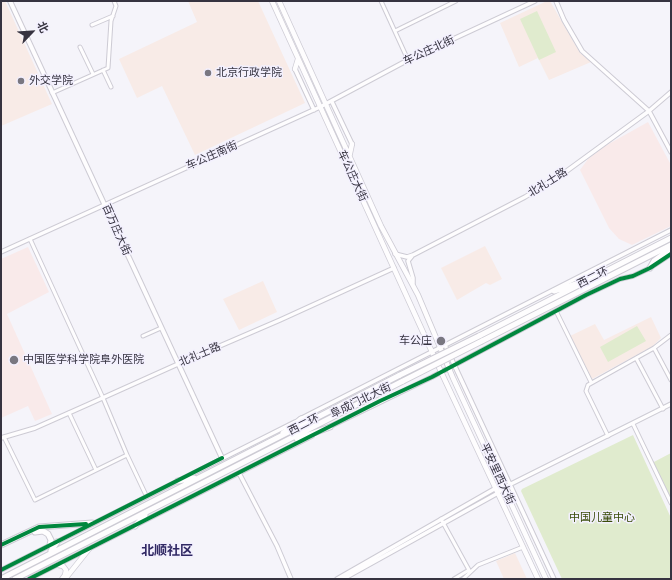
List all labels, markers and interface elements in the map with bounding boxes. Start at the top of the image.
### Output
north arrow [12,12,52,52]
text: 北 [34,19,52,35]
street label: 车公庄北街 [401,33,457,69]
place label: 北京行政学院 [216,66,282,80]
marker: 北京行政学院 [203,68,213,78]
place label: 外交学院 [29,74,73,88]
marker: 外交学院 [16,76,26,86]
street label: 车公庄南街 [184,139,240,173]
street label: 车公庄大街 [334,148,370,204]
street label: 北礼士路 [526,166,570,200]
street label: 百万庄大街 [99,202,133,258]
street label: 西二环 [575,265,611,291]
place label: 车公庄 [399,334,432,348]
marker: 车公庄 [435,335,447,347]
street label: 北礼士路 [177,340,223,370]
place label: 中国医学科学院阜外医院 [23,353,144,367]
marker: 中国医学科学院阜外医院 [8,354,20,366]
street label: 阜成门北大街 [328,381,394,421]
street label: 西二环 [286,412,322,438]
street label: 平安里西大街 [477,441,517,507]
park label: 中国儿童中心 [569,511,635,525]
district label: 北顺社区 [141,544,193,560]

